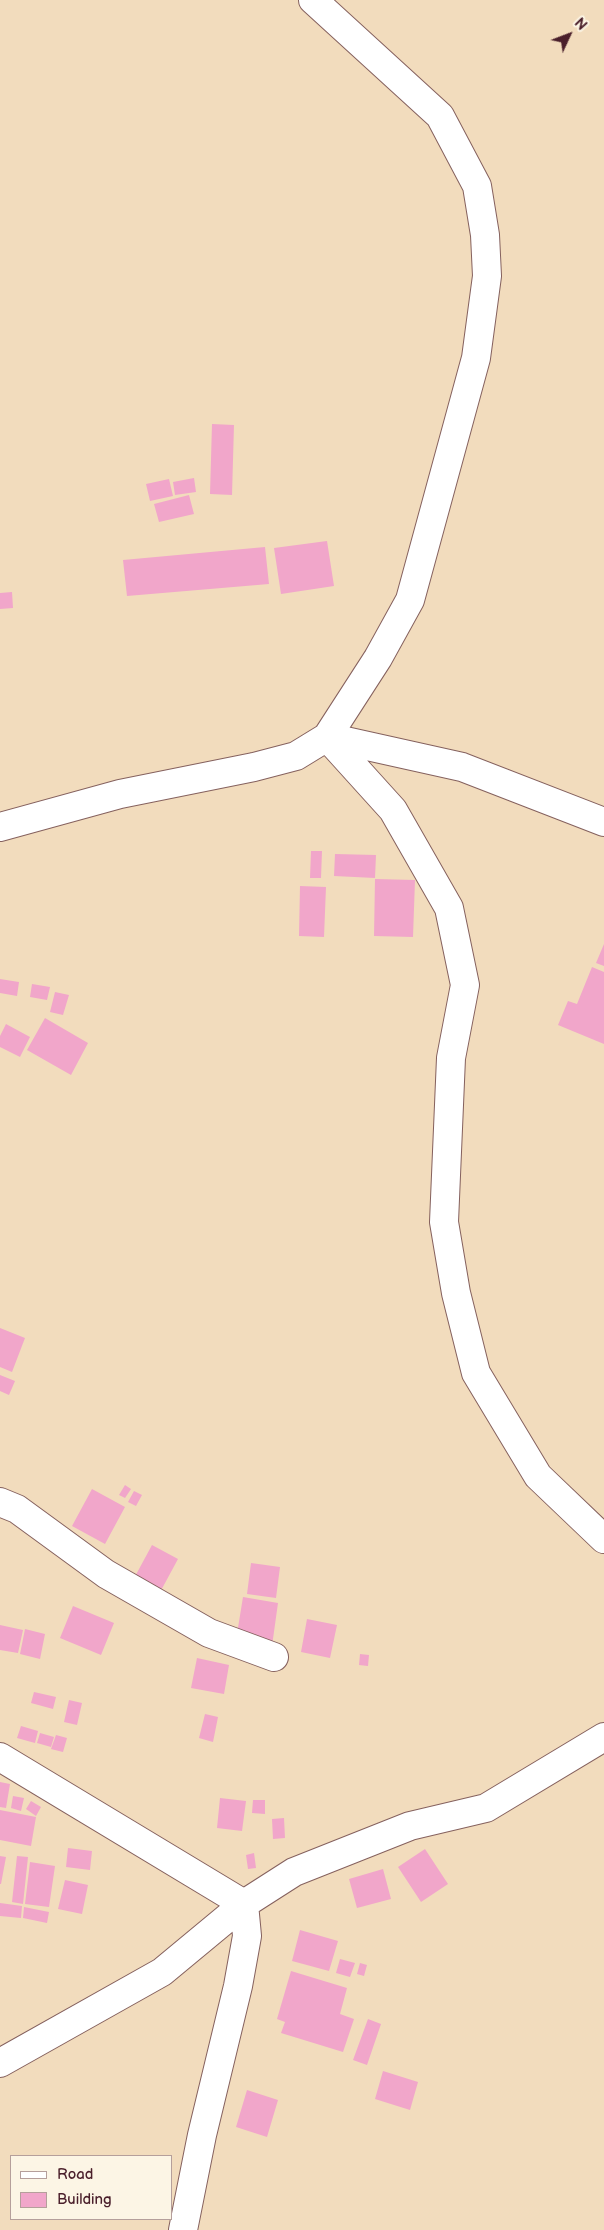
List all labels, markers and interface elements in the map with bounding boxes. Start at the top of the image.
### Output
north arrow [544,10,594,60]
text: N [571,15,590,34]
legend [10,2155,172,2220]
text: Road [57,2165,93,2184]
text: Building [57,2190,112,2209]

